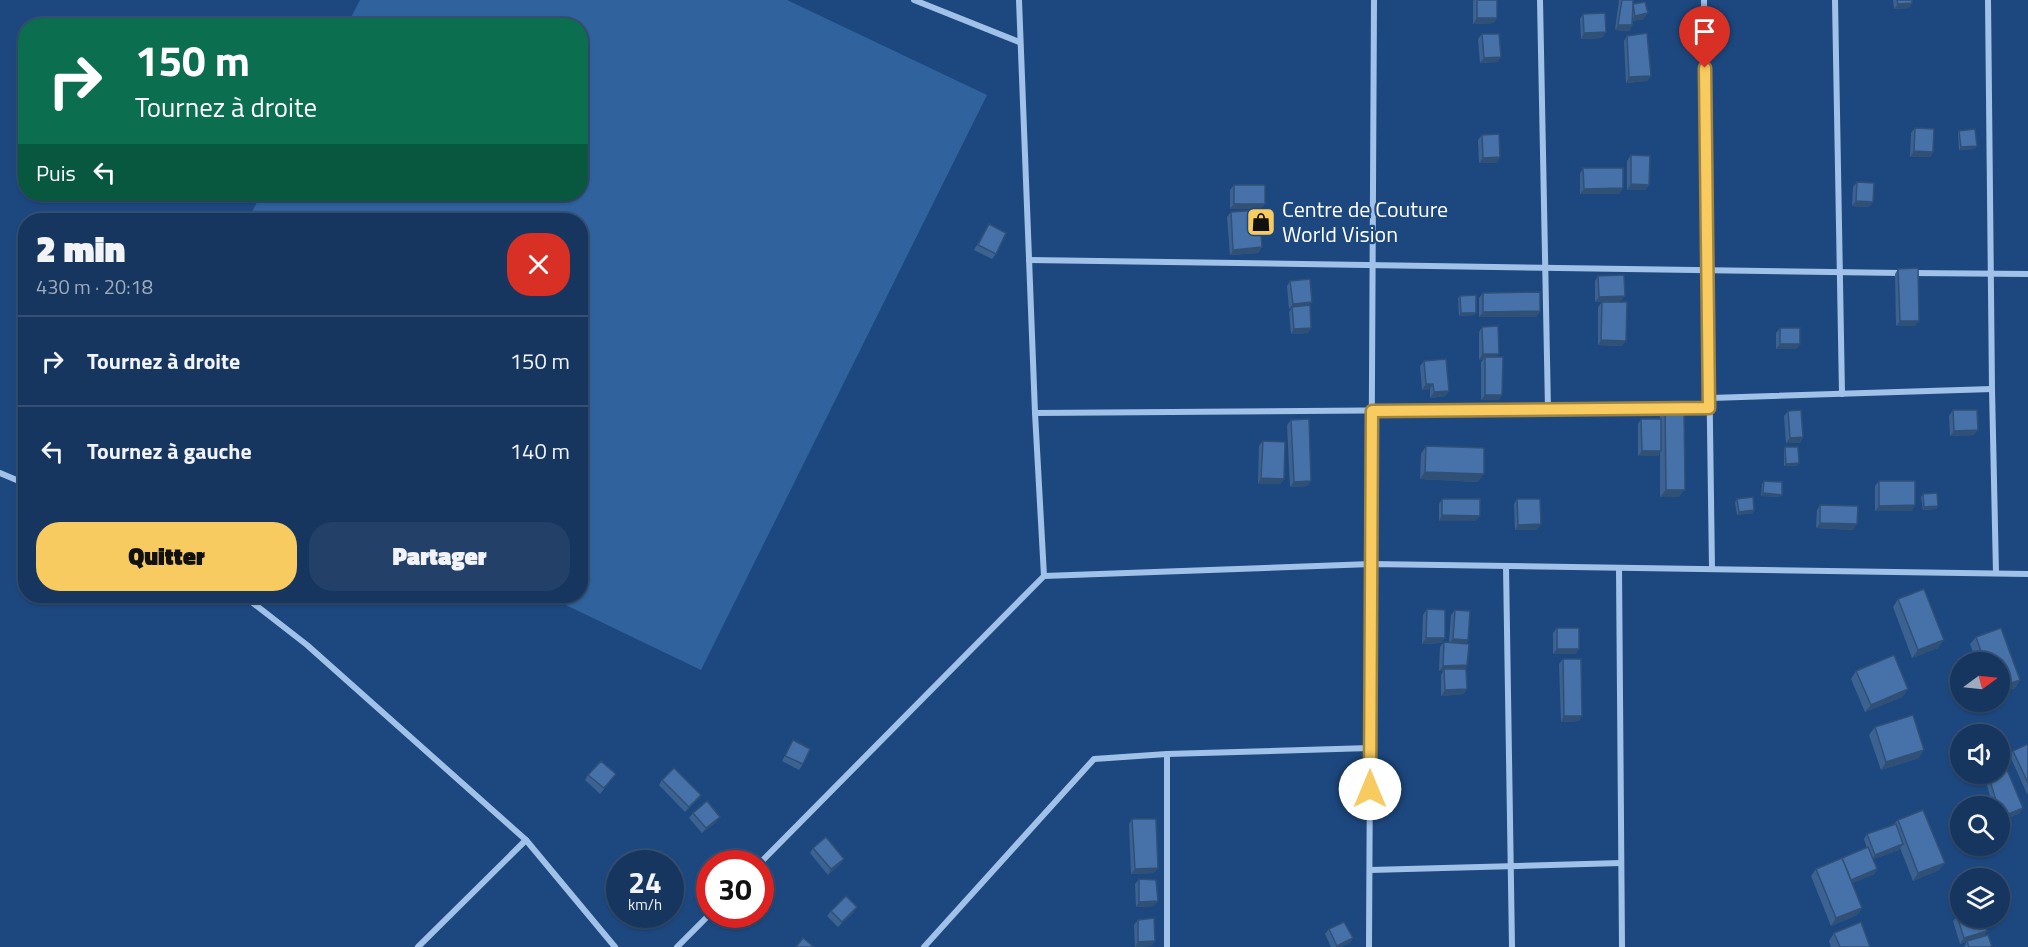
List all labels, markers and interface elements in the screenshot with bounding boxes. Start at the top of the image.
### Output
pin [1679,6,1730,68]
icon: arrive [1688,15,1721,48]
text: 150 m [135,28,250,92]
icon: right [36,42,114,120]
text: Tournez à droite [135,86,317,127]
text: Puis [36,156,76,190]
icon: left [88,156,121,189]
place label: Centre de Couture World Vision [1282,192,1448,251]
shop icon: Centre de Couture World Vision [1245,206,1277,238]
text: 2 min [36,221,125,276]
button: close [507,233,570,296]
text: 430 m · 20:18 [36,271,153,302]
text: Tournez à droite [87,344,240,378]
text: 150 m [510,344,570,378]
icon: right [36,345,69,378]
text: Tournez à gauche [87,434,252,468]
text: 140 m [510,434,570,468]
icon: left [36,435,69,468]
button: Quitter [36,522,297,591]
button: Partager [309,522,570,591]
north arrow [1950,652,2010,712]
map controls [1950,652,2010,928]
button: sound [1950,724,2010,784]
position arrow [1338,757,1402,821]
button: search [1950,796,2010,856]
speed limit sign: 30 [696,850,774,928]
text: 24 [628,859,662,905]
button: layers [1950,868,2010,928]
text: km/h [628,893,662,916]

